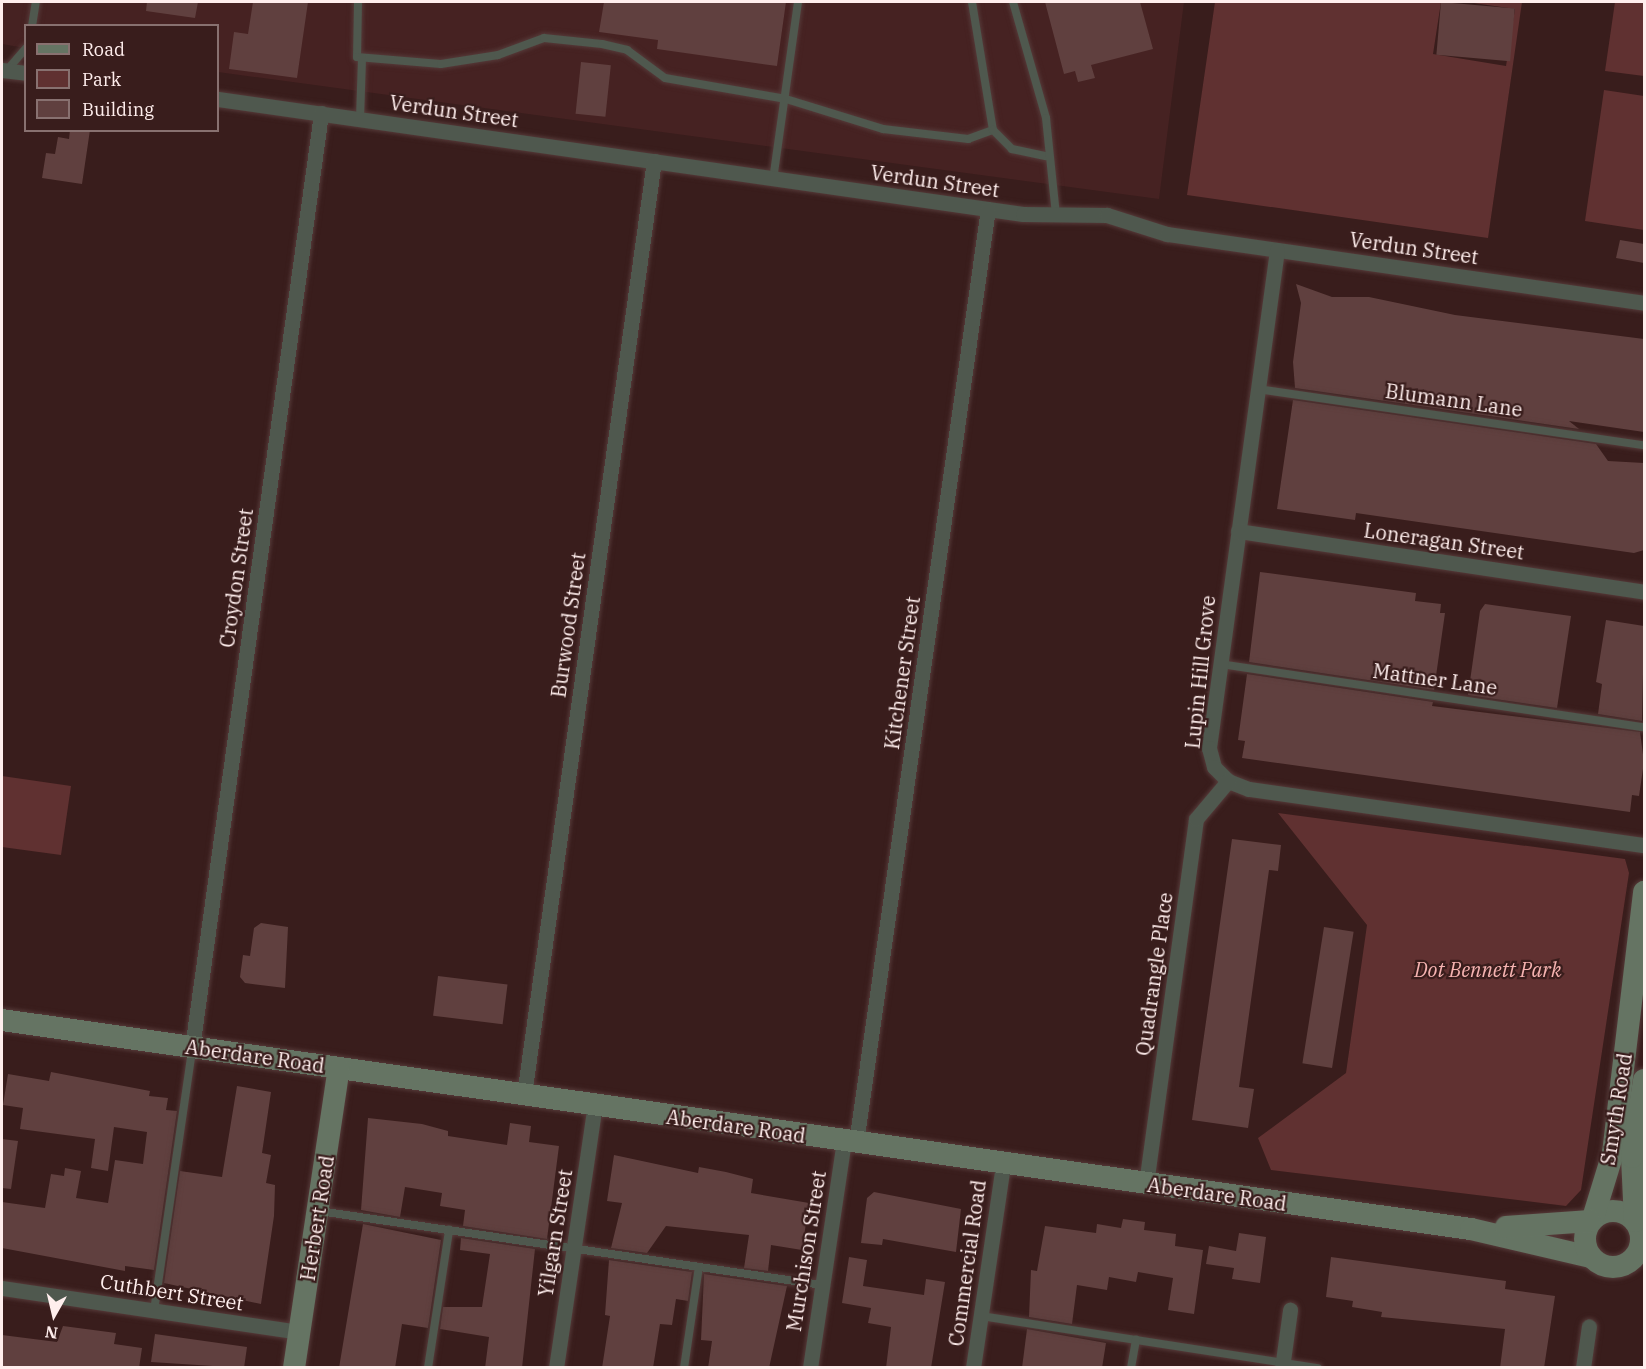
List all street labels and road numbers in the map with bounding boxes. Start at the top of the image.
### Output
street label: Verdun Street [388,90,520,132]
street label: Verdun Street [869,160,1001,202]
street label: Verdun Street [1348,227,1480,269]
street label: Blumann Lane [1384,378,1524,422]
street label: Croydon Street [214,507,258,649]
street label: Loneragan Street [1362,518,1526,564]
street label: Burwood Street [546,551,590,699]
street label: Lupin Hill Grove [1180,594,1220,750]
street label: Kitchener Street [879,595,925,751]
street label: Mattner Lane [1371,658,1499,700]
street label: Quadrangle Place [1131,891,1177,1057]
street label: Aberdare Road [184,1034,326,1078]
street label: Smyth Road [1595,1051,1637,1167]
street label: Aberdare Road [665,1104,807,1148]
street label: Herbert Road [295,1154,339,1282]
street label: Yilgarn Street [533,1168,577,1298]
street label: Murchison Street [781,1169,831,1333]
street label: Aberdare Road [1146,1172,1288,1216]
street label: Commercial Road [943,1178,991,1348]
street label: Cuthbert Street [99,1269,245,1315]

